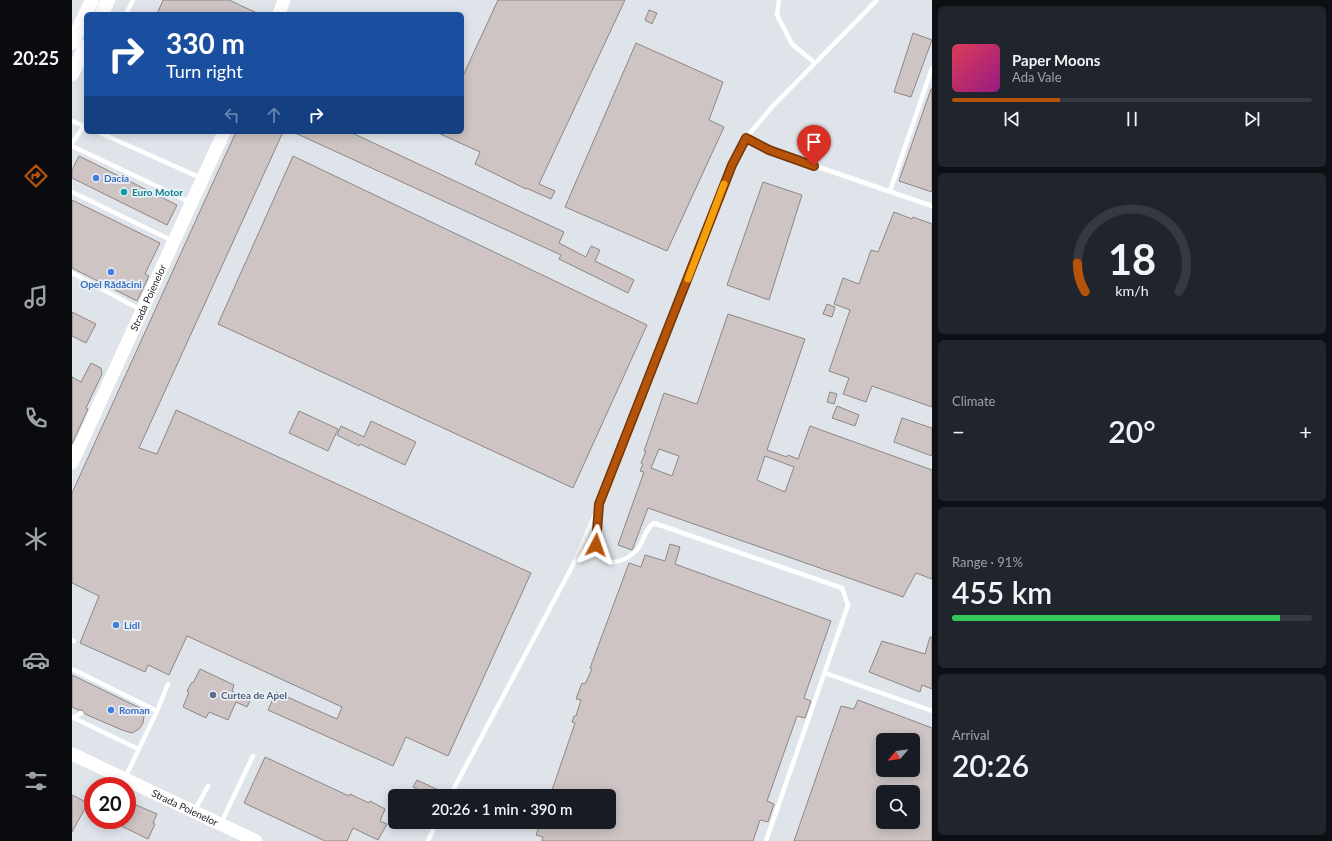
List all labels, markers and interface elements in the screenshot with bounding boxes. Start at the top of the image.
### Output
text: 330 m [166,26,245,60]
icon: right [100,28,152,80]
text: 20:25 [13,47,59,69]
text: Paper Moons [1012,51,1100,69]
text: Turn right [166,60,243,82]
text: Ada Vale [1012,69,1062,85]
icon: left [221,104,243,126]
icon: ahead [263,104,285,126]
icon: right [305,104,327,126]
icon: previous [1001,108,1023,130]
icon: pause [1121,108,1143,130]
icon: next [1241,108,1263,130]
pin [797,125,831,166]
icon: arrive [803,131,825,153]
icon: directions [22,162,50,190]
place label: Dacia [104,172,129,184]
marker: Dacia [91,173,101,183]
place label: Euro Motor [132,186,183,198]
marker: Euro Motor [119,187,129,197]
text: 18 [1108,233,1156,283]
street label: Strada Poienelor [127,262,169,333]
marker: Opel Rădăcini [106,267,116,277]
place label: Opel Rădăcini [80,278,142,290]
text: km/h [1115,281,1149,298]
icon: music [22,283,50,311]
text: Climate [952,393,995,409]
icon: phone [22,404,50,432]
text: 20° [1108,413,1156,449]
text: − [952,418,965,445]
text: + [1299,418,1312,445]
position arrow [575,524,617,566]
icon: climate [22,525,50,553]
text: Range · 91% [952,554,1023,570]
text: 455 km [952,574,1052,610]
place label: Lidl [124,619,140,631]
marker: Lidl [111,620,121,630]
icon: car [22,646,50,674]
place label: Curtea de Apel [221,689,287,701]
marker: Curtea de Apel [208,690,218,700]
place label: Roman [119,704,150,716]
marker: Roman [106,705,116,715]
text: Arrival [952,727,989,743]
north arrow [876,733,920,777]
map controls [876,733,920,829]
text: 20:26 [952,747,1029,783]
icon: filters [22,767,50,795]
speed limit sign: 20 [84,777,136,829]
button: search [876,785,920,829]
street label: Strada Poienelor [150,787,221,828]
text: 20:26 · 1 min · 390 m [432,800,572,818]

